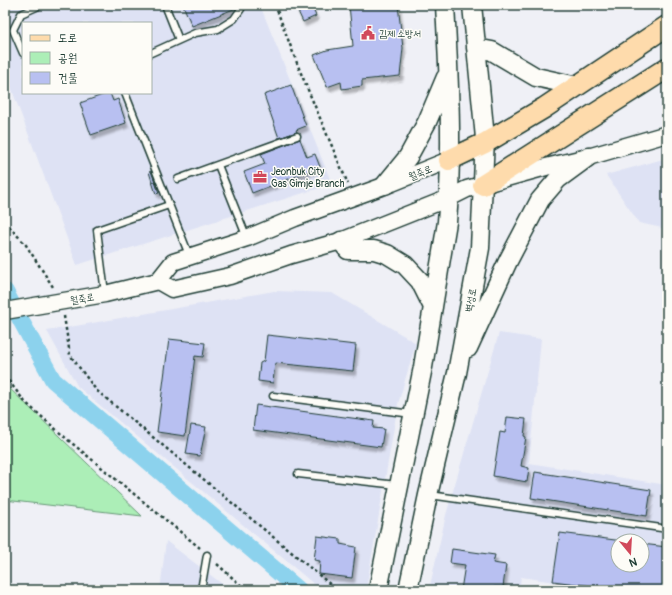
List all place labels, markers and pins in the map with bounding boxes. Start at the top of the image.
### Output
public building icon: 김제 소방서 [360,25,376,41]
place label: 김제 소방서 [379,28,421,40]
place label: Jeonbuk City Gas Gimje Branch [271,166,345,190]
office icon: Jeonbuk City Gas Gimje Branch [252,169,268,185]

